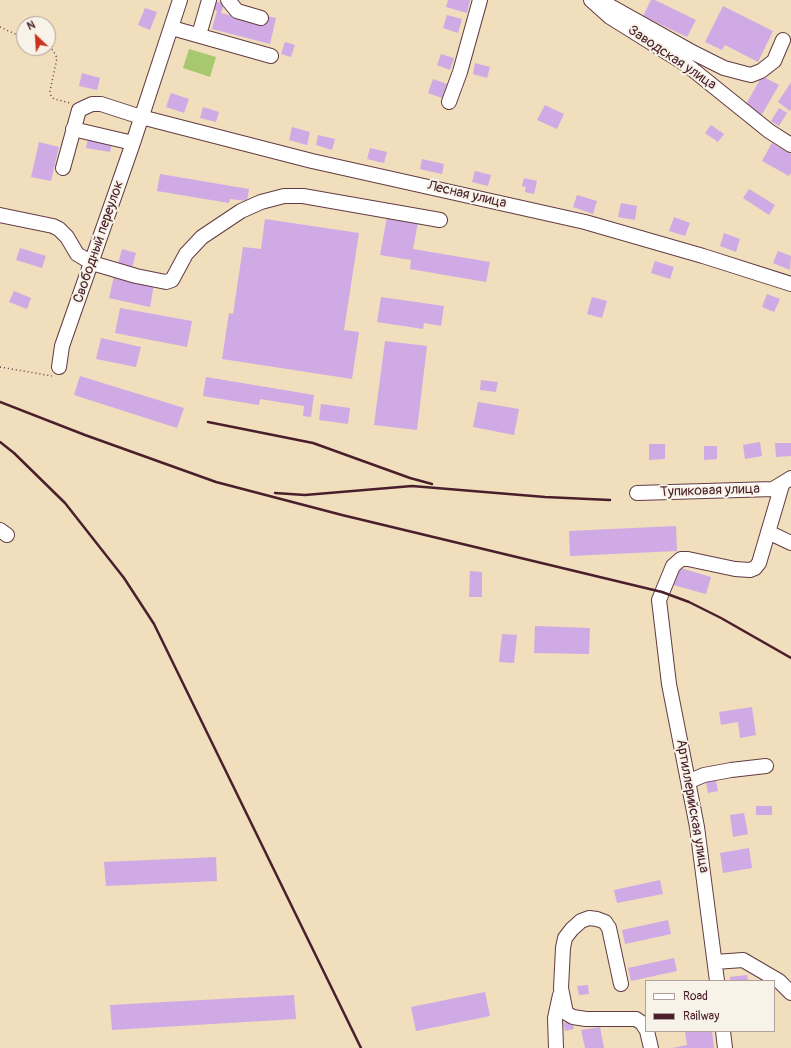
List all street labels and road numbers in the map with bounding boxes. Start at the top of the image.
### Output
street label: Заводская улица [625,22,719,94]
street label: Лесная улица [426,178,508,212]
street label: Свободный переулок [70,179,128,305]
street label: Тупиковая улица [660,481,760,501]
street label: Артиллерийская улица [672,738,712,874]

